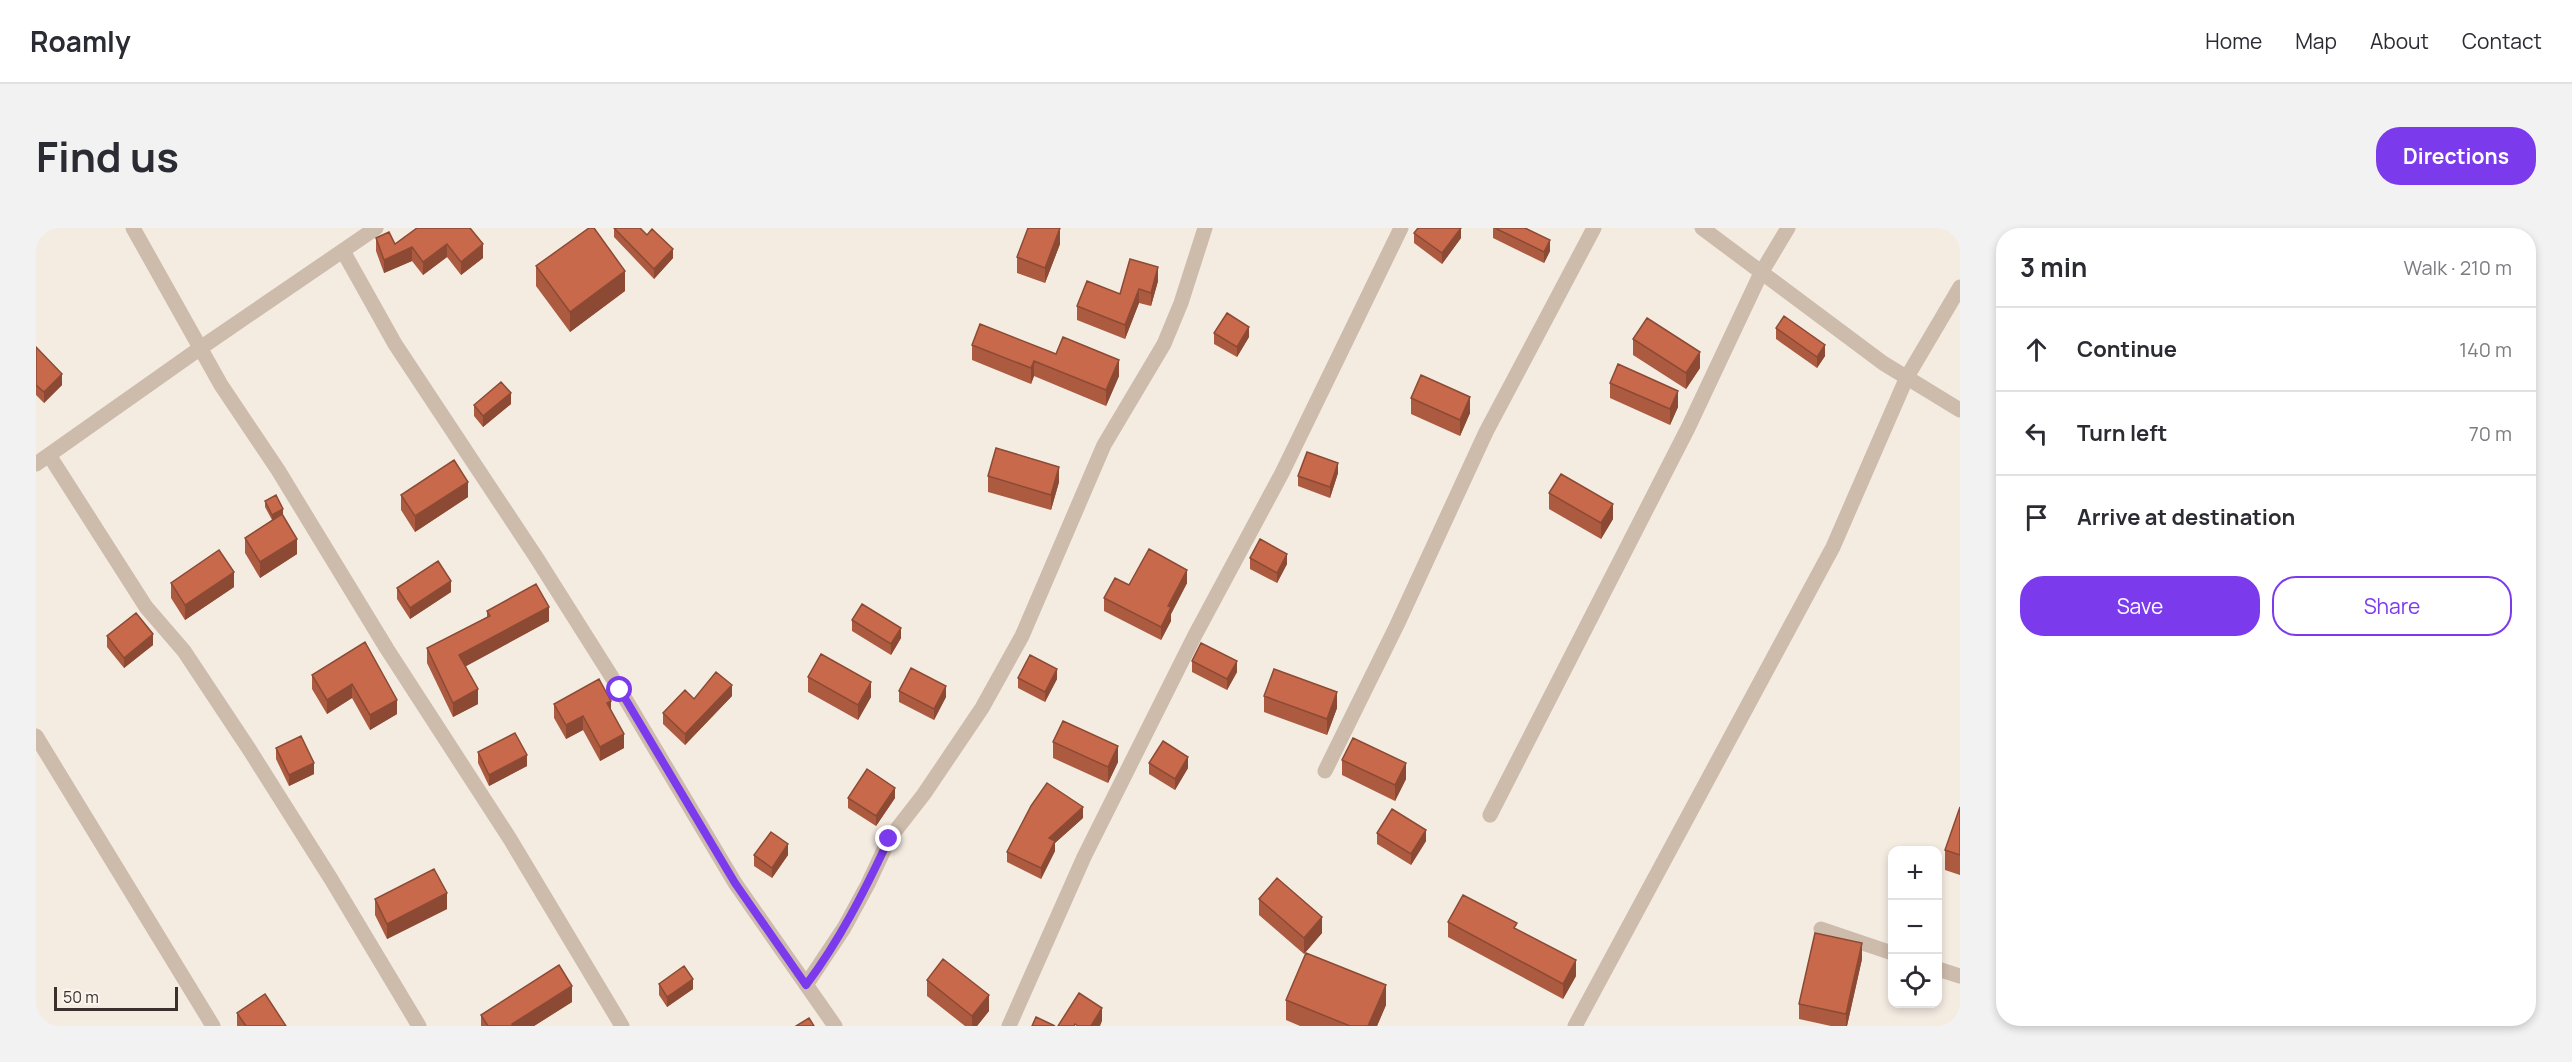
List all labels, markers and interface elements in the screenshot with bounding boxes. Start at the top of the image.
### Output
text: Roamly [30,22,131,60]
text: Home [2205,27,2262,55]
text: Map [2295,27,2337,55]
text: About [2370,27,2429,55]
text: Contact [2462,27,2542,55]
text: Find us [36,127,179,185]
button: Directions [2376,127,2536,185]
text: 3 min [2020,249,2087,285]
text: Walk · 210 m [2404,254,2512,281]
icon: ahead [2020,333,2053,366]
text: Continue [2077,334,2177,364]
text: 140 m [2459,336,2512,363]
icon: left [2020,417,2053,450]
text: Turn left [2077,418,2167,448]
text: 70 m [2469,420,2512,447]
icon: arrive [2020,501,2053,534]
text: Arrive at destination [2077,502,2295,532]
button: Save [2020,576,2260,636]
button: Share [2272,576,2512,636]
route start [606,676,632,702]
route end [875,825,901,851]
map controls [1888,846,1942,1008]
button: + [1888,846,1942,900]
button: − [1888,900,1942,954]
button: locate [1888,954,1942,1008]
scale bar [54,984,178,1012]
text: 50 m [63,986,99,1008]

